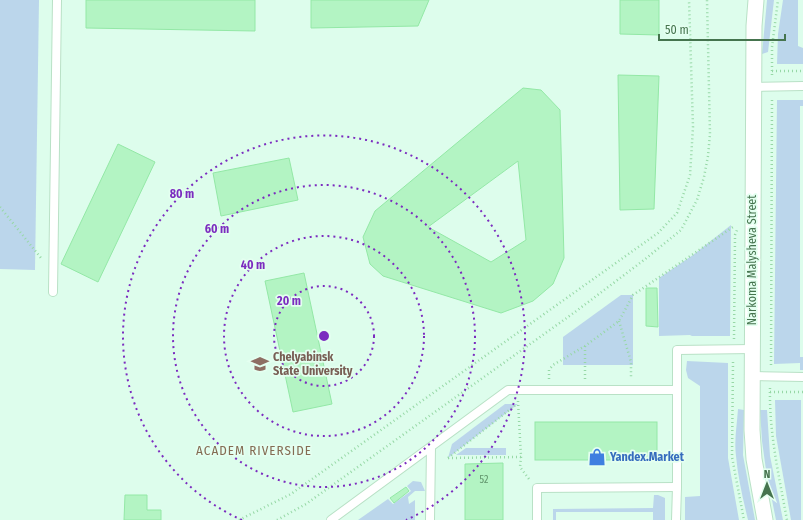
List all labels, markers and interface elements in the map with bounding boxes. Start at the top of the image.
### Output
scale bar [659,16,785,42]
text: 50 m [665,23,689,37]
text: 80 m [170,187,194,201]
street label: Narkoma Malysheva Street [745,195,759,325]
text: 60 m [205,222,229,236]
text: 40 m [241,258,265,272]
text: 20 m [276,294,301,308]
centre of rings [317,329,331,343]
place label: Chelyabinsk State University [273,350,353,378]
school or university icon: Chelyabinsk State University [250,354,270,374]
district label: ACADEM RIVERSIDE [196,443,312,458]
shop icon: Yandex.Market [587,447,607,467]
place label: Yandex.Market [609,450,685,464]
north arrow [747,464,787,504]
text: N [764,468,770,481]
house number: 52 [480,474,489,486]

